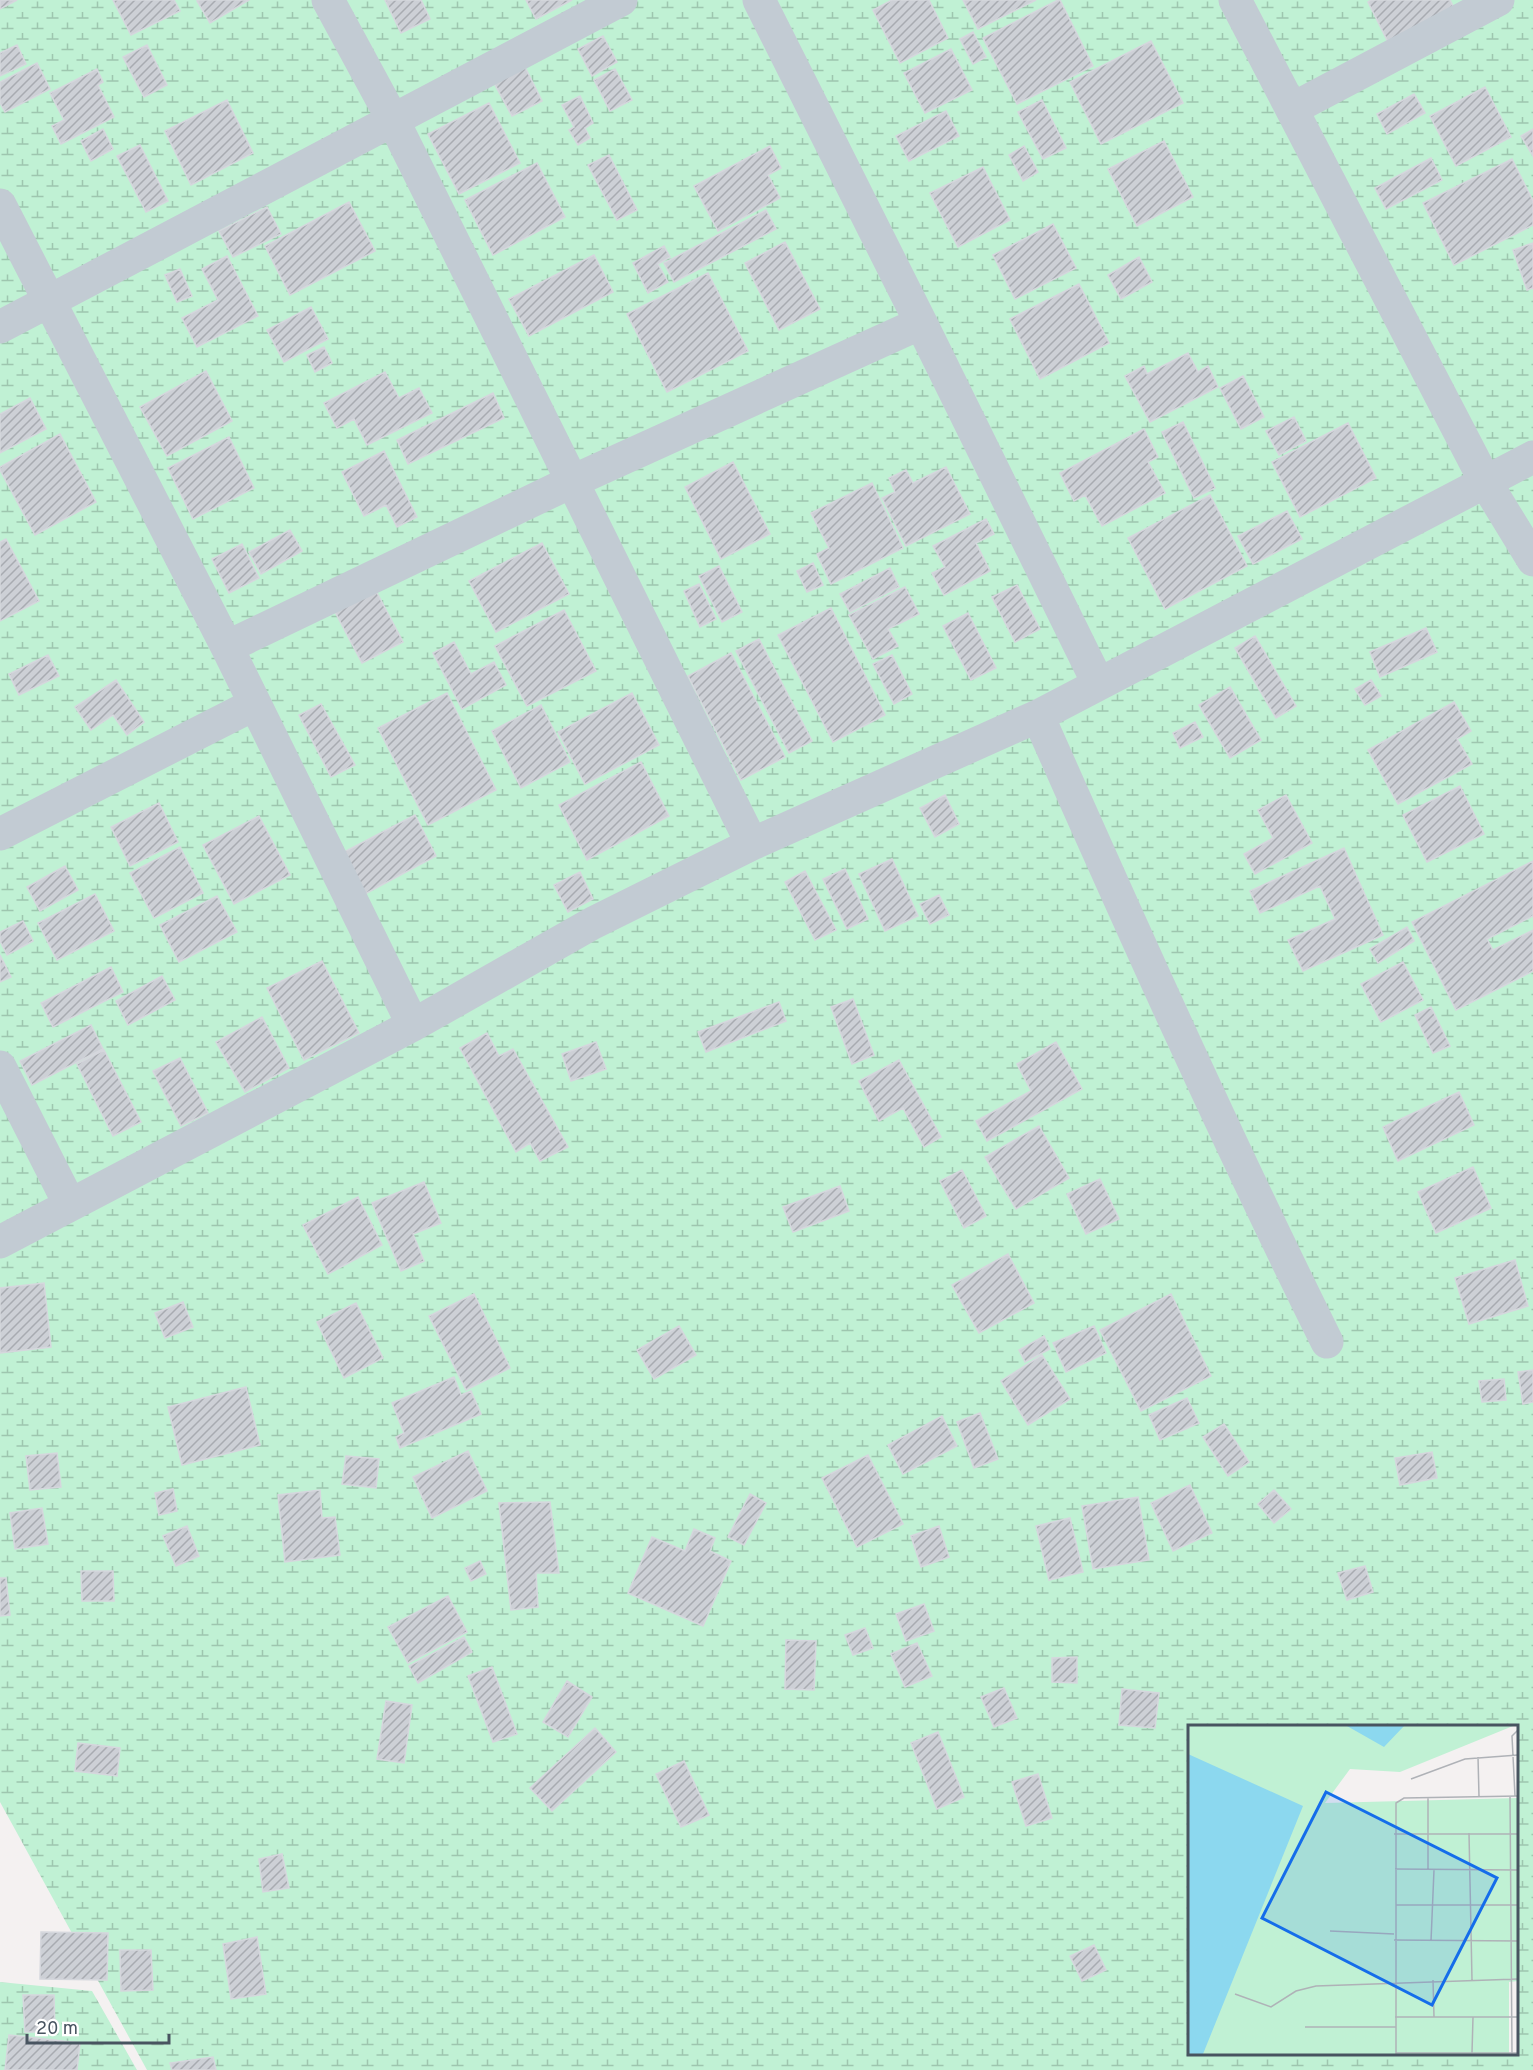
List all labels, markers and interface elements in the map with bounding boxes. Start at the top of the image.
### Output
inset map [1188,1725,1518,2055]
scale bar [27,2007,170,2045]
text: 20 m [36,2018,78,2041]

